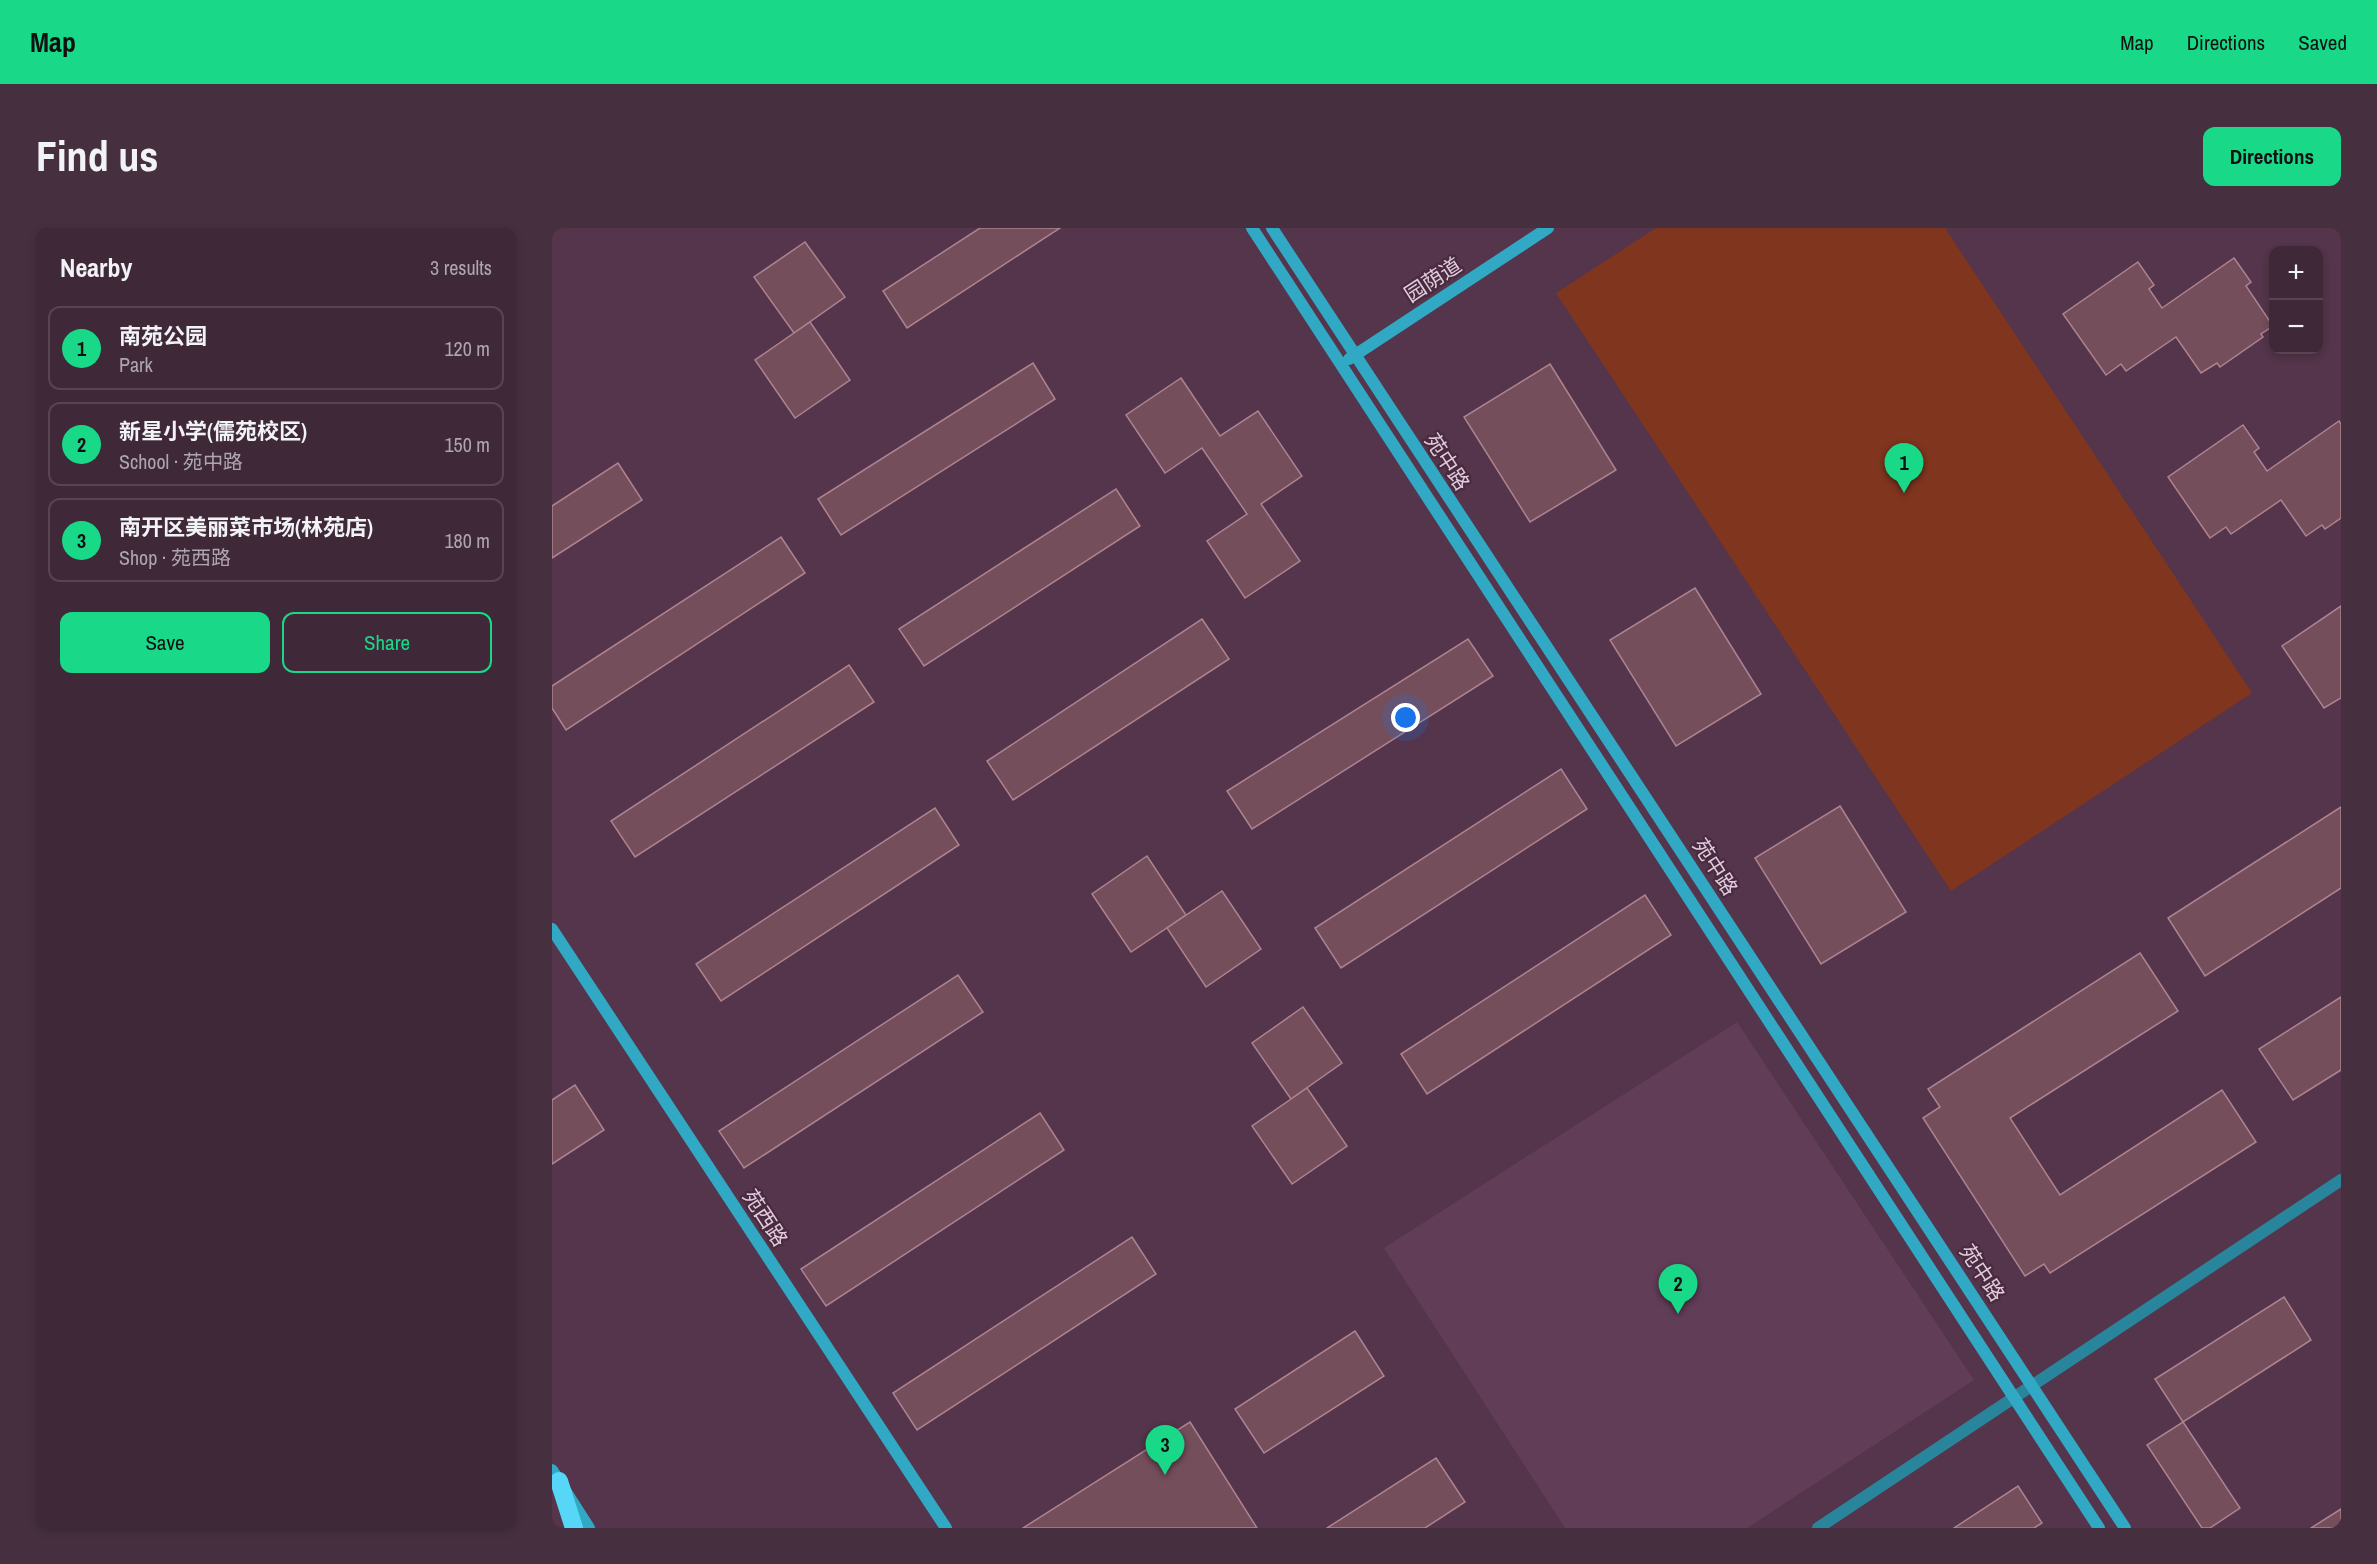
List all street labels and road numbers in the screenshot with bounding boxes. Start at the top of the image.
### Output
street label: 园荫道 [1398,250,1467,309]
street label: 苑中路 [1418,427,1477,496]
street label: 苑中路 [1686,832,1745,901]
street label: 苑西路 [736,1183,795,1252]
street label: 苑中路 [1953,1238,2012,1307]

